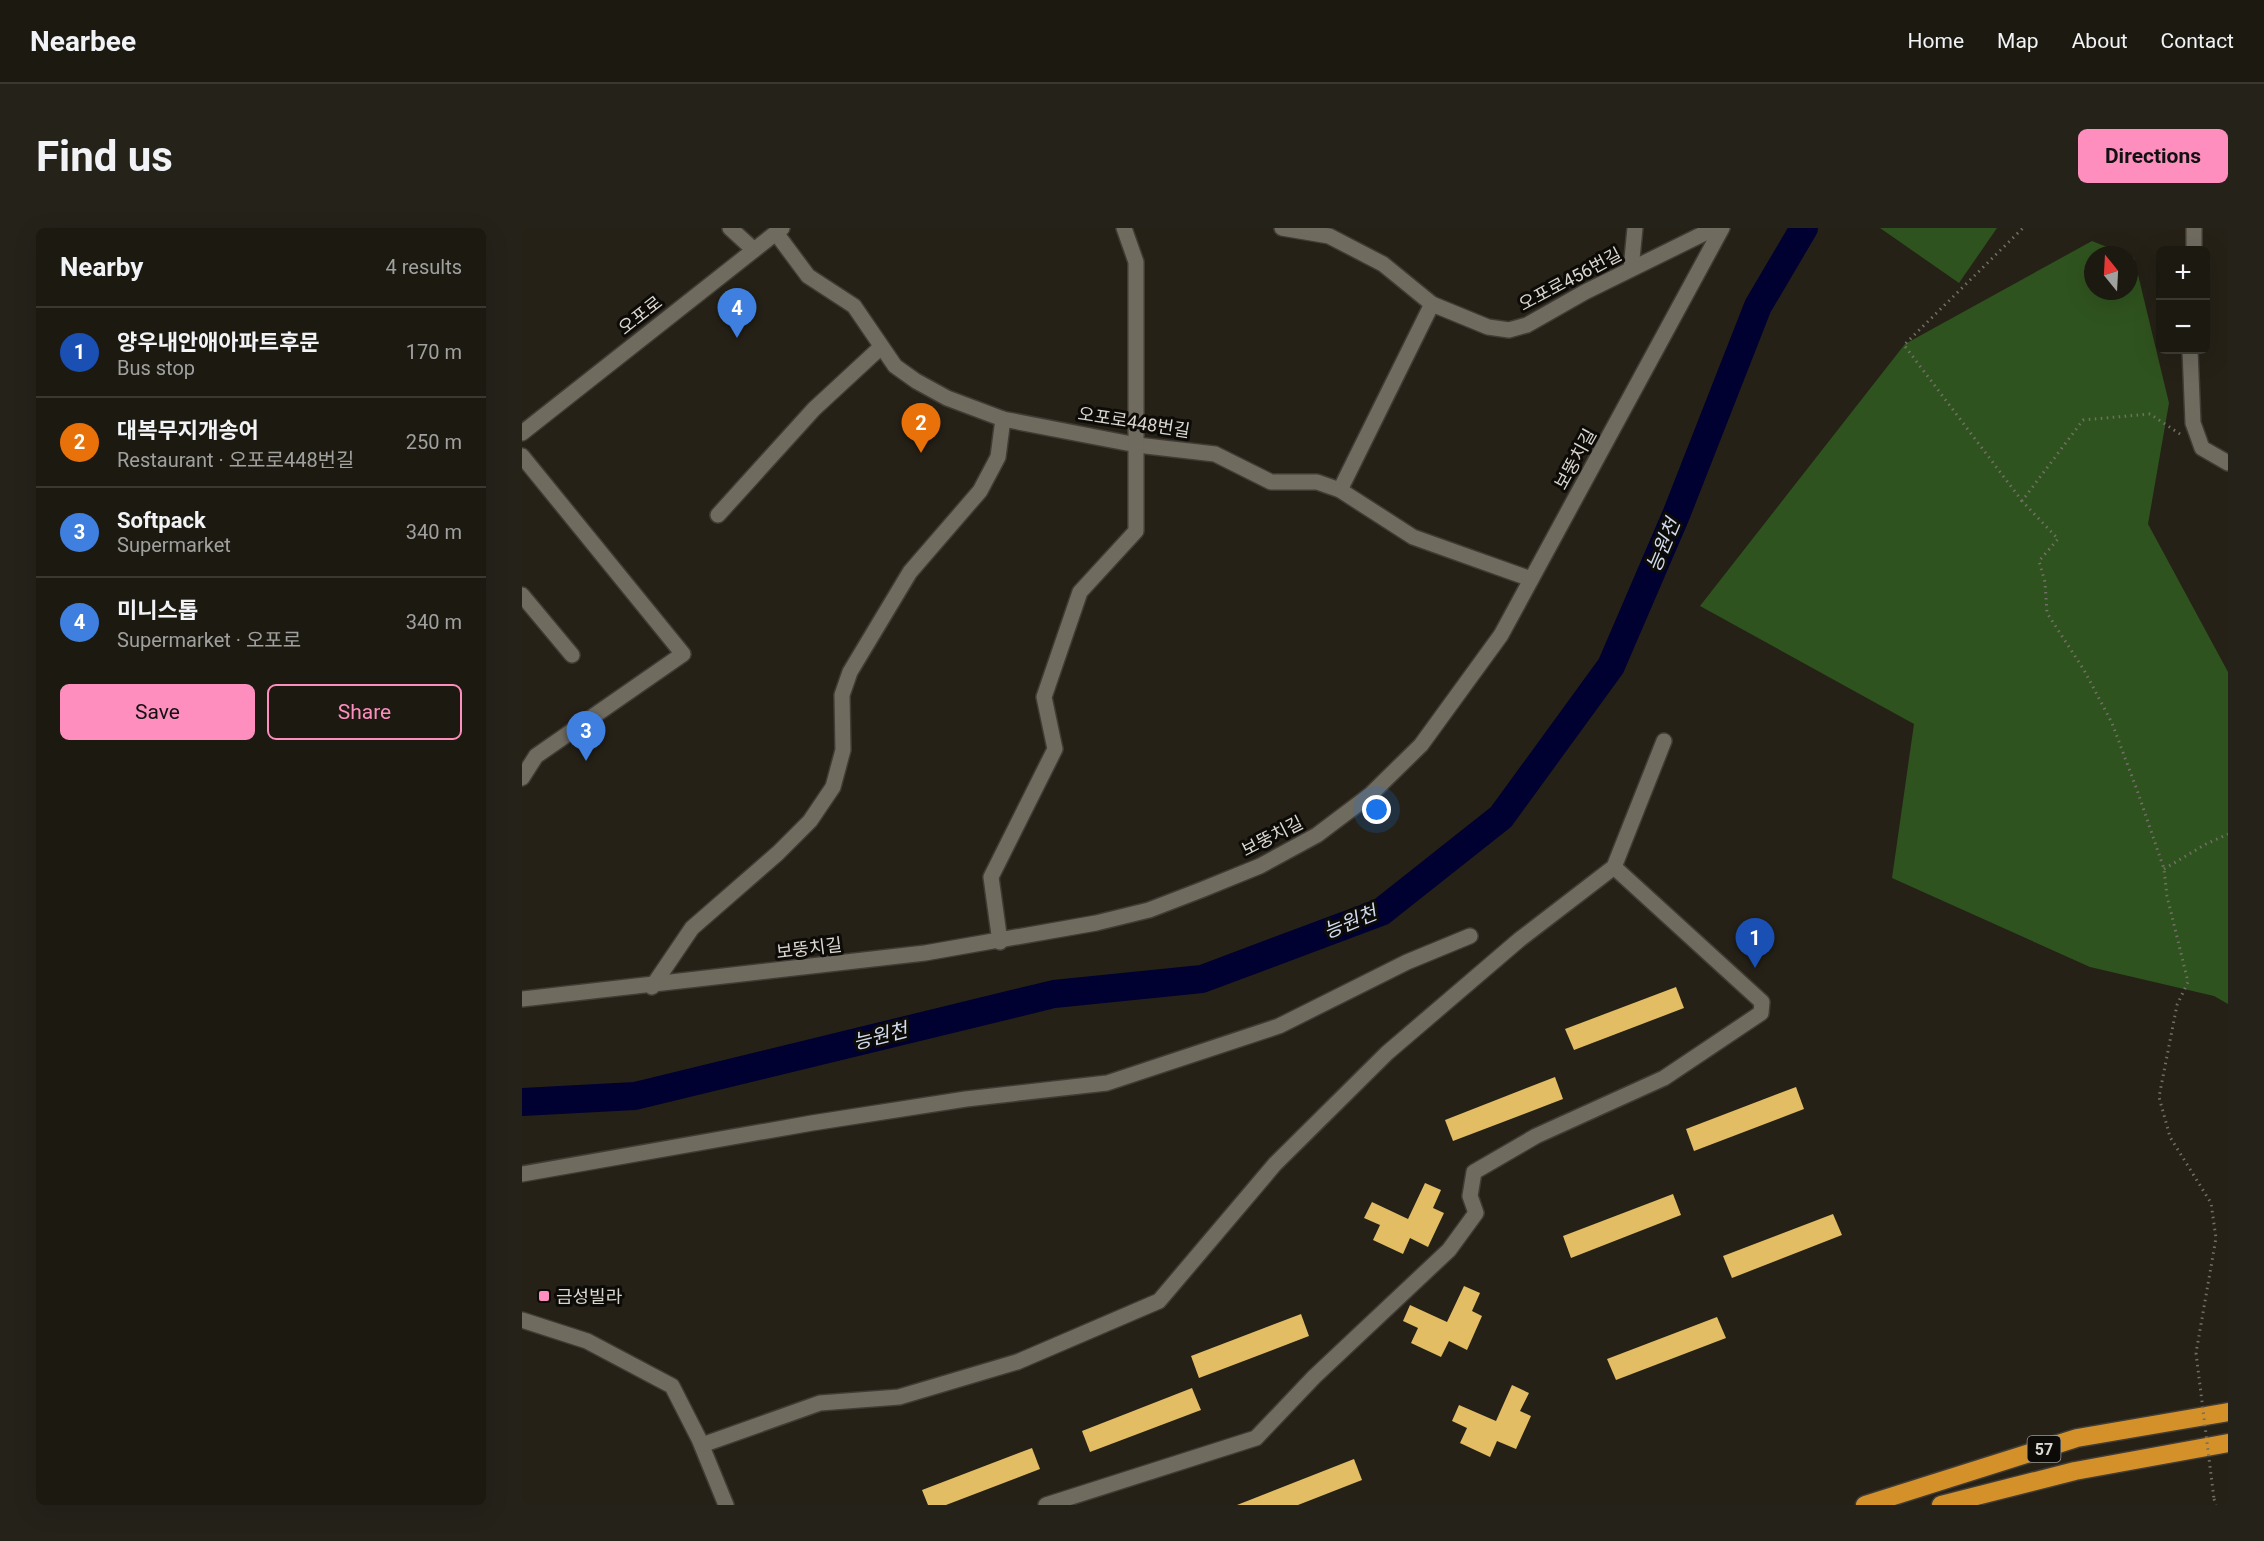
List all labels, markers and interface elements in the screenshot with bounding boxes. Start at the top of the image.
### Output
text: Nearbee [30,25,136,58]
text: Home [1908,29,1964,53]
text: Map [1997,29,2039,53]
text: About [2072,29,2128,53]
text: Contact [2161,29,2234,53]
button: Directions [2078,129,2228,183]
text: Find us [36,132,173,181]
street label: 오포로456번길 [1515,243,1625,315]
north arrow [2084,246,2138,300]
map controls [2156,246,2210,354]
button: + [2156,246,2210,300]
text: Nearby [60,252,143,282]
text: 4 results [386,255,462,279]
pin: 4 [718,288,756,338]
street label: 오포로 [614,291,666,339]
button: − [2156,300,2210,354]
text: 양우내안애아파트후문 [117,330,319,355]
text: 1 [74,340,85,364]
text: 170 m [406,340,462,364]
text: Bus stop [117,356,195,380]
street label: 오포로448번길 [1076,403,1192,441]
pin: 2 [902,404,940,453]
text: 대복무지개송어 [117,418,259,443]
street label: 보뚱치길 [1550,425,1600,493]
text: 2 [74,430,85,454]
text: 250 m [406,430,462,454]
text: Restaurant · 오포로448번길 [117,448,354,472]
text: Softpack [117,508,206,533]
water label: 능원천 [1641,513,1686,575]
text: 3 [74,520,85,544]
text: 340 m [406,520,462,544]
text: Supermarket [117,533,231,557]
text: 미니스톱 [117,598,198,623]
text: 4 [74,610,85,634]
text: 340 m [406,610,462,634]
text: Supermarket · 오포로 [117,628,301,652]
button: Save [60,684,255,740]
button: Share [267,684,462,740]
pin: 3 [566,712,606,761]
your location [1362,795,1391,824]
street label: 보뚱치길 [1238,812,1306,860]
water label: 능원천 [1320,900,1382,943]
pin: 1 [1736,918,1774,968]
street label: 보뚱치길 [775,934,843,962]
water label: 능원천 [850,1017,912,1054]
place label: 금성빌라 [556,1286,623,1307]
marker: 금성빌라 [537,1289,551,1303]
road number: 57 [2028,1436,2060,1462]

